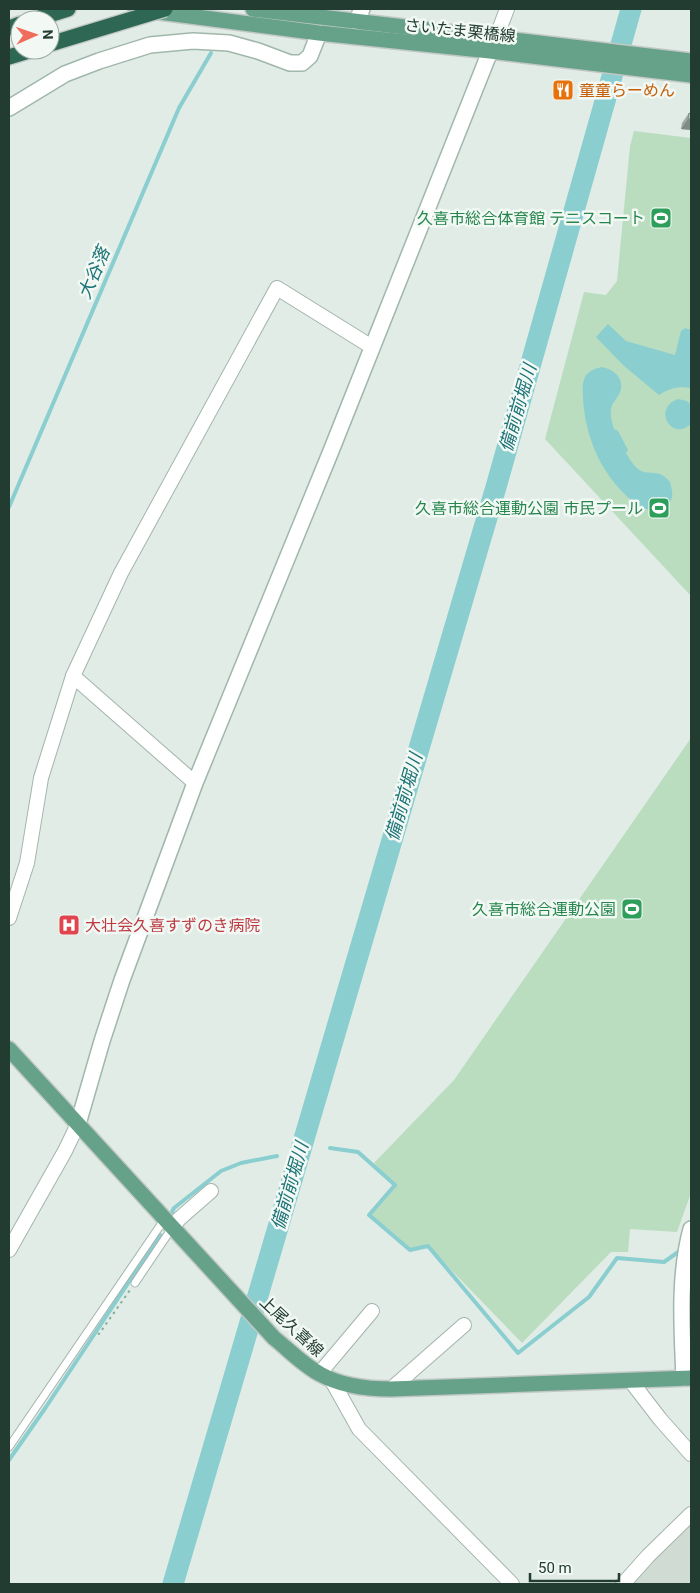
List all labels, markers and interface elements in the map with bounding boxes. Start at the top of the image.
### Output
north arrow [10,10,60,60]
street label: さいたま栗橋線 [403,15,516,46]
text: N [40,29,56,40]
restaurant icon: 童童らーめん [551,78,575,102]
place label: 童童らーめん [579,81,675,100]
sports icon: 久喜市総合体育館 テニスコート [649,206,673,230]
place label: 久喜市総合体育館 テニスコート [417,209,645,228]
water label: 大谷落 [73,241,115,302]
water label: 備前前堀川 [495,360,541,454]
sports icon: 久喜市総合運動公園 市民プール [647,496,671,520]
place label: 久喜市総合運動公園 市民プール [415,499,643,518]
water label: 備前前堀川 [381,749,427,843]
sports icon: 久喜市総合運動公園 [620,897,644,921]
place label: 久喜市総合運動公園 [472,900,616,919]
hospital icon: 大壮会久喜すずのき病院 [57,913,81,937]
place label: 大壮会久喜すずのき病院 [85,916,261,935]
water label: 備前前堀川 [267,1138,313,1232]
street label: 上尾久喜線 [256,1292,327,1361]
scale bar [530,1550,619,1582]
text: 50 m [538,1559,572,1577]

